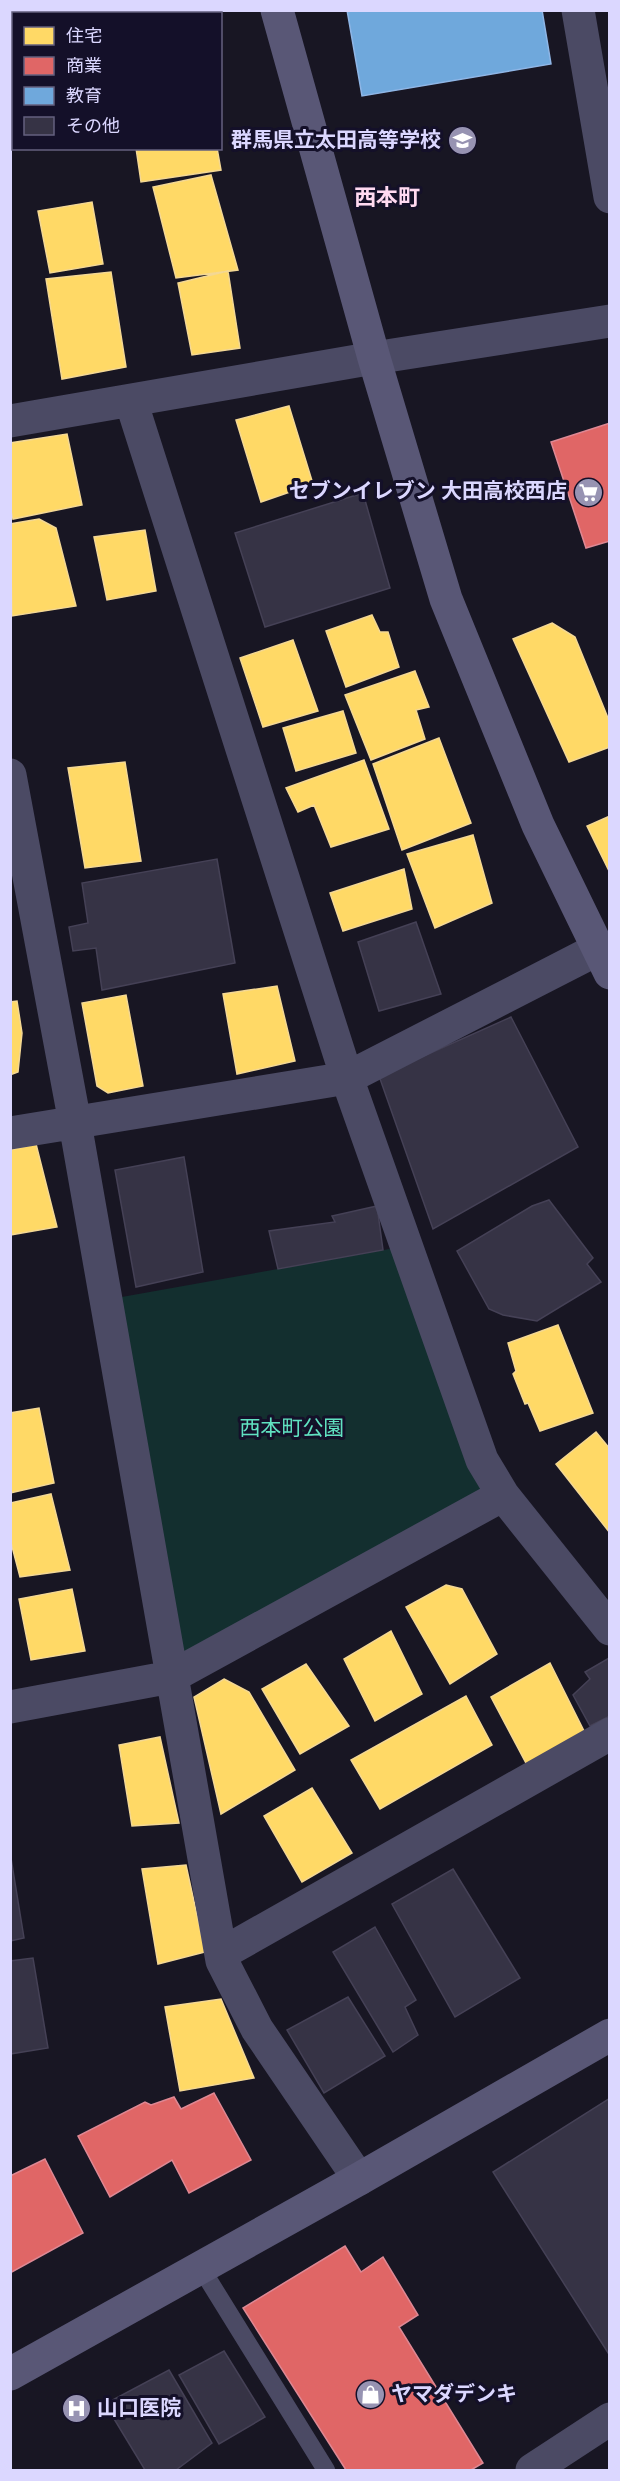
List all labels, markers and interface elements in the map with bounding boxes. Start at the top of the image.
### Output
legend [12,12,222,150]
text: 住宅 [66,26,102,49]
text: 商業 [66,56,102,79]
text: 教育 [66,86,102,109]
text: その他 [66,116,120,139]
school or university icon: 群馬県立太田高等学校 [446,125,478,157]
place label: 群馬県立太田高等学校 [231,128,441,155]
district label: 西本町 [354,186,420,213]
supermarket icon: セブンイレブン 大田高校西店 [572,476,604,508]
place label: セブンイレブン 大田高校西店 [289,479,567,506]
park label: 西本町公園 [240,1416,345,1443]
shop icon: ヤマダデンキ [354,2379,386,2411]
place label: ヤマダデンキ [391,2382,517,2409]
hospital icon: 山口医院 [60,2393,92,2425]
place label: 山口医院 [97,2396,181,2423]

